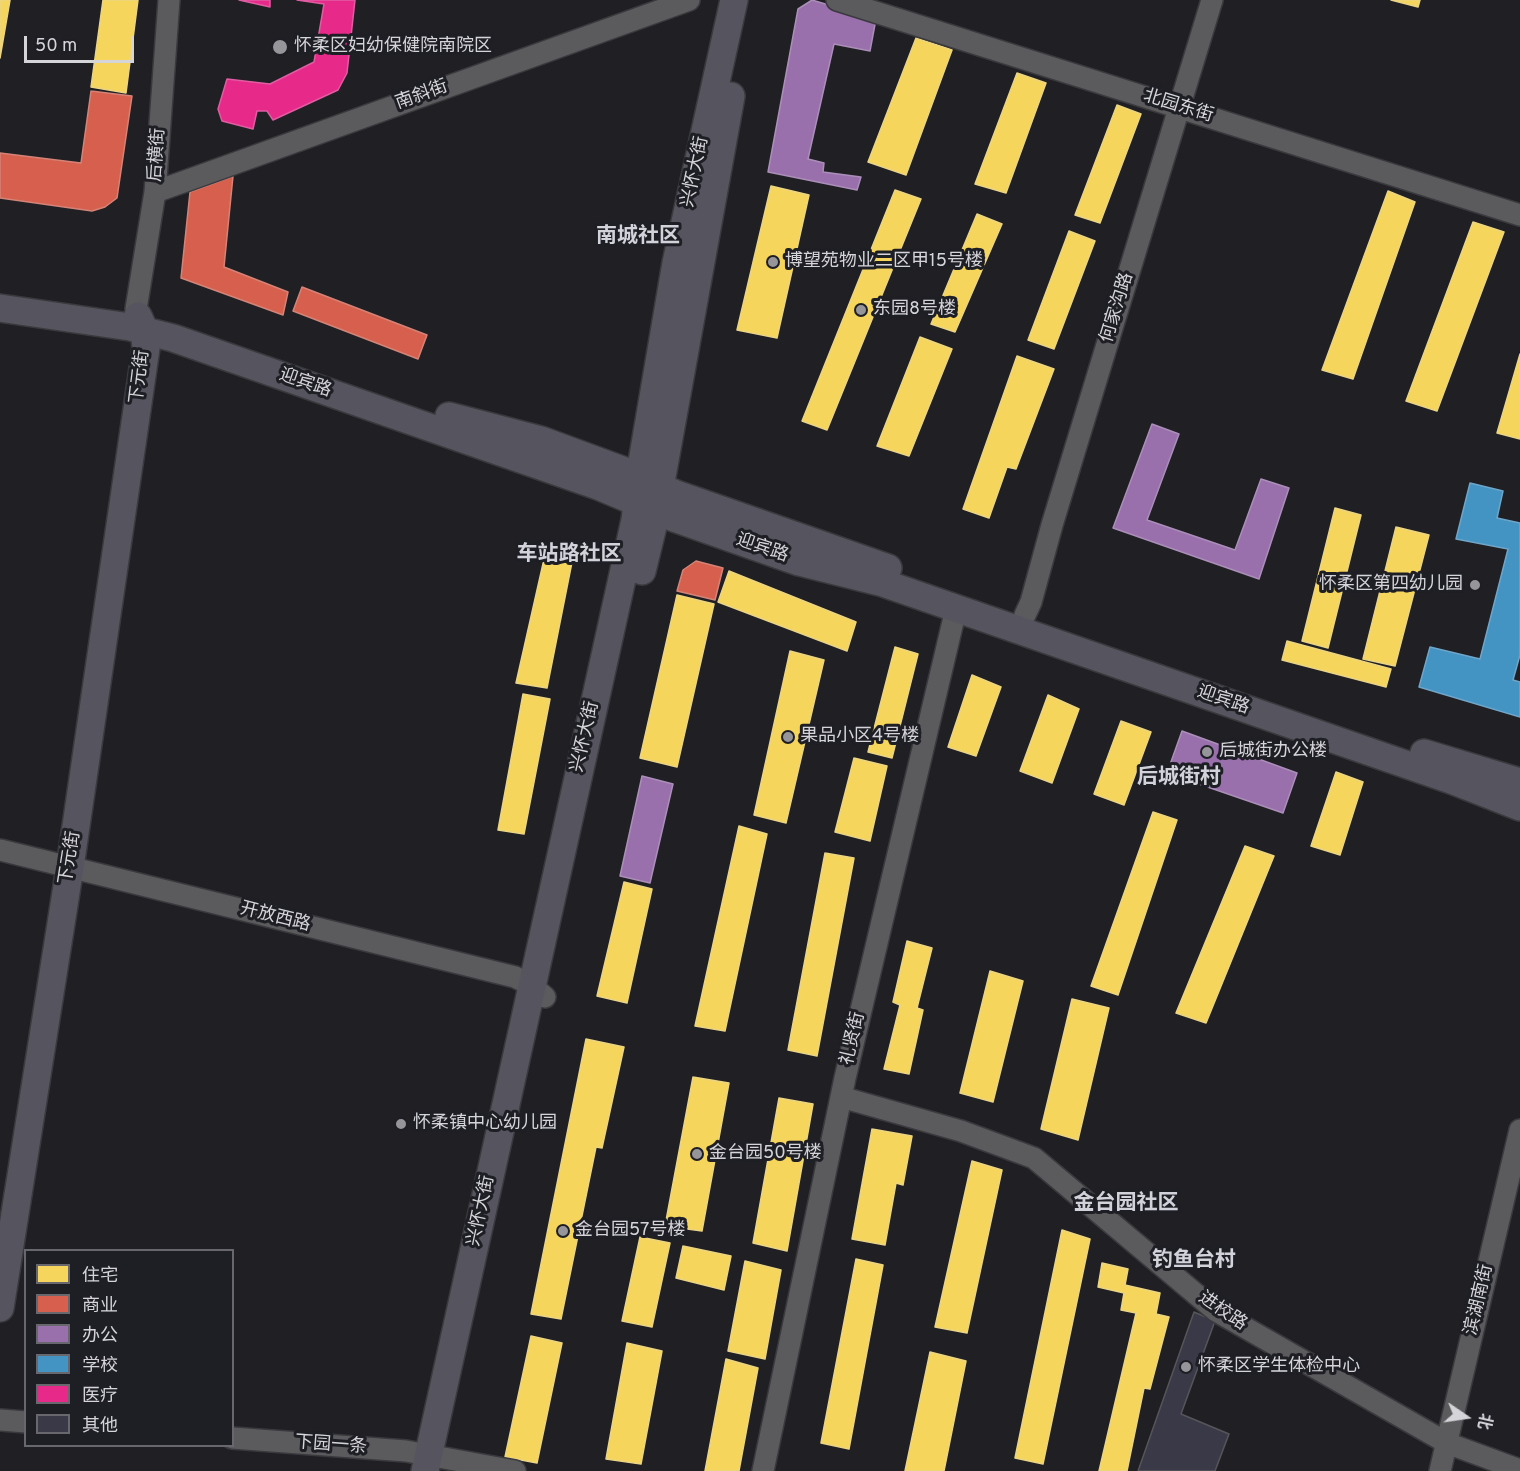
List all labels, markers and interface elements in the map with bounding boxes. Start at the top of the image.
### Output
scale bar [27,24,136,62]
text: 50 m [35,35,77,58]
place label: 怀柔区妇幼保健院南院区 [294,36,492,58]
marker: 怀柔区妇幼保健院南院区 [271,38,289,56]
street label: 南斜街 [393,77,451,115]
street label: 北园东街 [1140,86,1216,128]
street label: 后横街 [145,127,171,183]
street label: 兴怀大街 [678,135,714,209]
district label: 南城社区 [596,225,680,251]
place label: 博望苑物业二区甲15号楼 [785,251,983,273]
marker: 博望苑物业二区甲15号楼 [766,255,780,269]
street label: 何家沟路 [1097,270,1139,346]
place label: 东园8号楼 [873,299,956,321]
marker: 东园8号楼 [854,303,868,317]
street label: 下元街 [127,349,155,405]
street label: 迎宾路 [276,365,334,403]
street label: 迎宾路 [733,530,791,568]
district label: 车站路社区 [517,543,621,569]
place label: 怀柔区第四幼儿园 [1319,574,1463,596]
marker: 怀柔区第四幼儿园 [1468,578,1482,592]
street label: 迎宾路 [1194,682,1252,720]
street label: 兴怀大街 [567,699,605,775]
place label: 果品小区4号楼 [800,726,919,748]
marker: 果品小区4号楼 [781,730,795,744]
place label: 后城街办公楼 [1219,741,1327,763]
marker: 后城街办公楼 [1200,745,1214,759]
district label: 后城街村 [1137,766,1221,792]
street label: 下元街 [56,830,86,886]
street label: 开放西路 [237,899,313,937]
street label: 礼贤街 [837,1010,871,1068]
place label: 怀柔镇中心幼儿园 [413,1113,557,1135]
marker: 怀柔镇中心幼儿园 [394,1117,408,1131]
place label: 金台园50号楼 [709,1143,822,1165]
marker: 金台园50号楼 [690,1147,704,1161]
street label: 兴怀大街 [464,1174,500,1248]
district label: 金台园社区 [1074,1192,1178,1218]
place label: 金台园57号楼 [575,1220,685,1242]
marker: 金台园57号楼 [556,1224,570,1238]
legend [24,1249,234,1447]
district label: 钓鱼台村 [1152,1249,1236,1275]
street label: 滨湖南街 [1461,1262,1499,1338]
text: 住宅 [82,1265,118,1288]
street label: 进校路 [1194,1288,1250,1336]
text: 商业 [82,1295,118,1318]
text: 办公 [82,1325,118,1348]
text: 学校 [82,1355,118,1378]
place label: 怀柔区学生体检中心 [1198,1356,1360,1378]
marker: 怀柔区学生体检中心 [1179,1360,1193,1374]
text: 医疗 [82,1385,118,1408]
north arrow [1436,1387,1496,1447]
text: 北 [1472,1411,1495,1431]
text: 其他 [82,1415,118,1438]
street label: 下园一条 [294,1433,368,1459]

